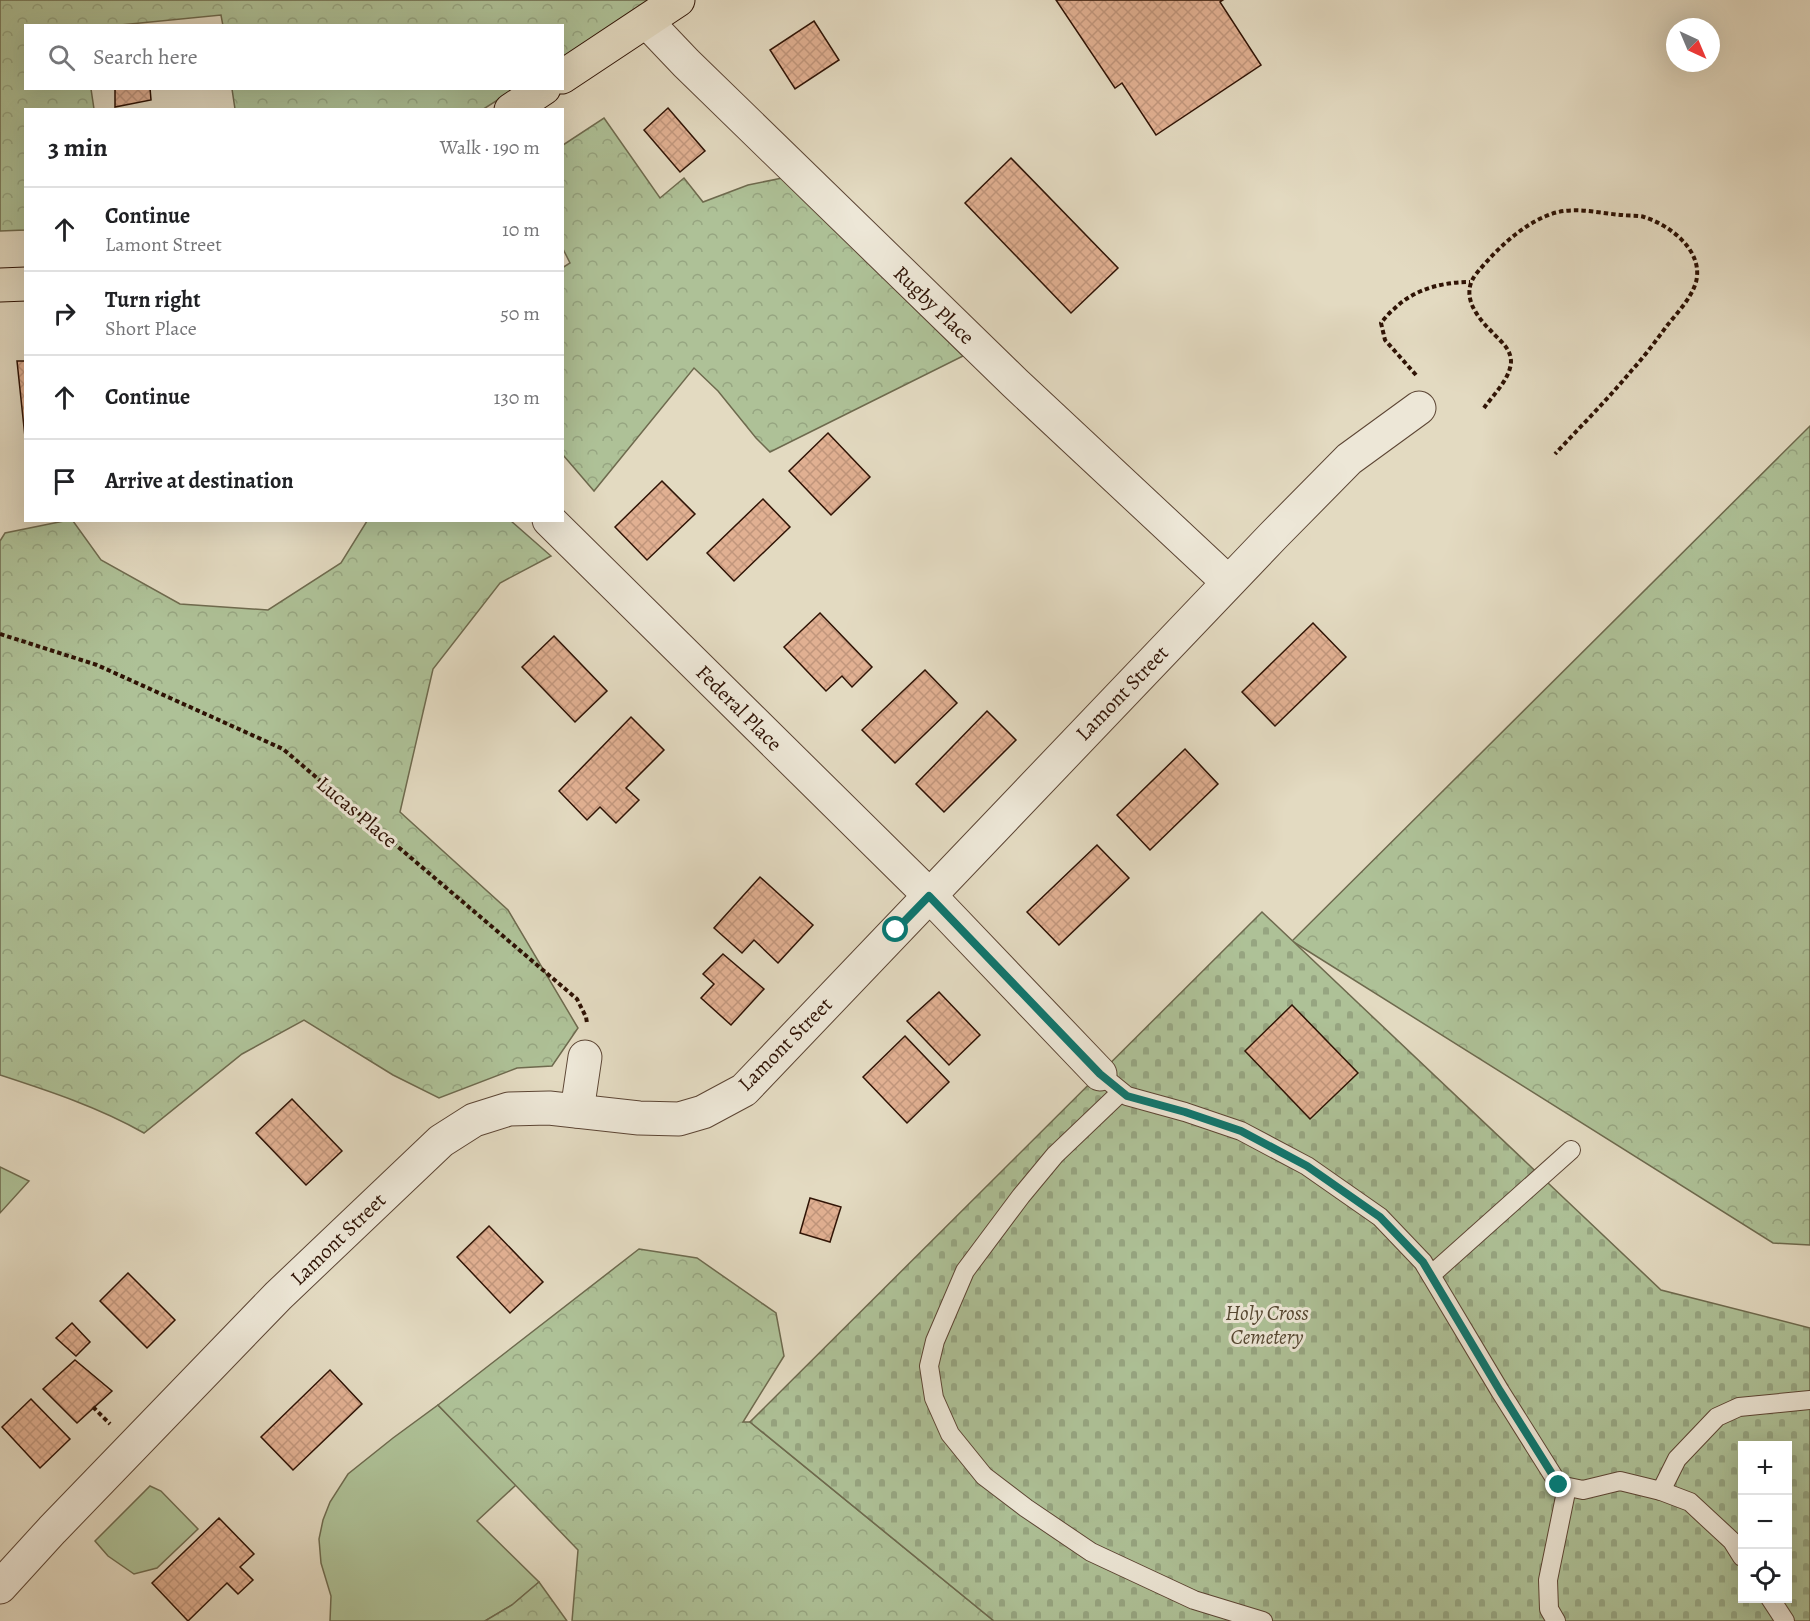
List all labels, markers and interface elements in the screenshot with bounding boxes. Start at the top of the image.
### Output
north arrow [1666,18,1720,72]
search box [24,24,564,90]
icon: search [45,41,78,74]
text: Search here [93,42,198,72]
text: 3 min [48,130,108,165]
text: Walk · 190 m [440,134,540,161]
text: Continue [105,201,190,231]
icon: ahead [48,213,81,246]
text: 10 m [502,216,540,243]
text: Lamont Street [105,231,222,258]
street label: Rugby Place [887,259,981,351]
text: Turn right [105,285,201,315]
icon: right [48,297,81,330]
text: 50 m [500,300,540,327]
text: Short Place [105,315,197,342]
icon: ahead [48,381,81,414]
text: Continue [105,382,190,412]
text: 130 m [494,384,540,411]
icon: arrive [48,465,81,498]
text: Arrive at destination [105,466,294,496]
street label: Lamont Street [1069,639,1175,747]
street label: Federal Place [690,659,788,757]
street label: Lucas Place [311,770,403,854]
route start [882,916,908,942]
street label: Lamont Street [732,991,838,1097]
street label: Lamont Street [284,1186,392,1292]
park label: Holy Cross Cemetery [1225,1299,1309,1351]
map controls [1738,1441,1792,1603]
button: + [1738,1441,1792,1495]
route end [1545,1471,1571,1497]
button: − [1738,1495,1792,1549]
button: locate [1738,1549,1792,1603]

